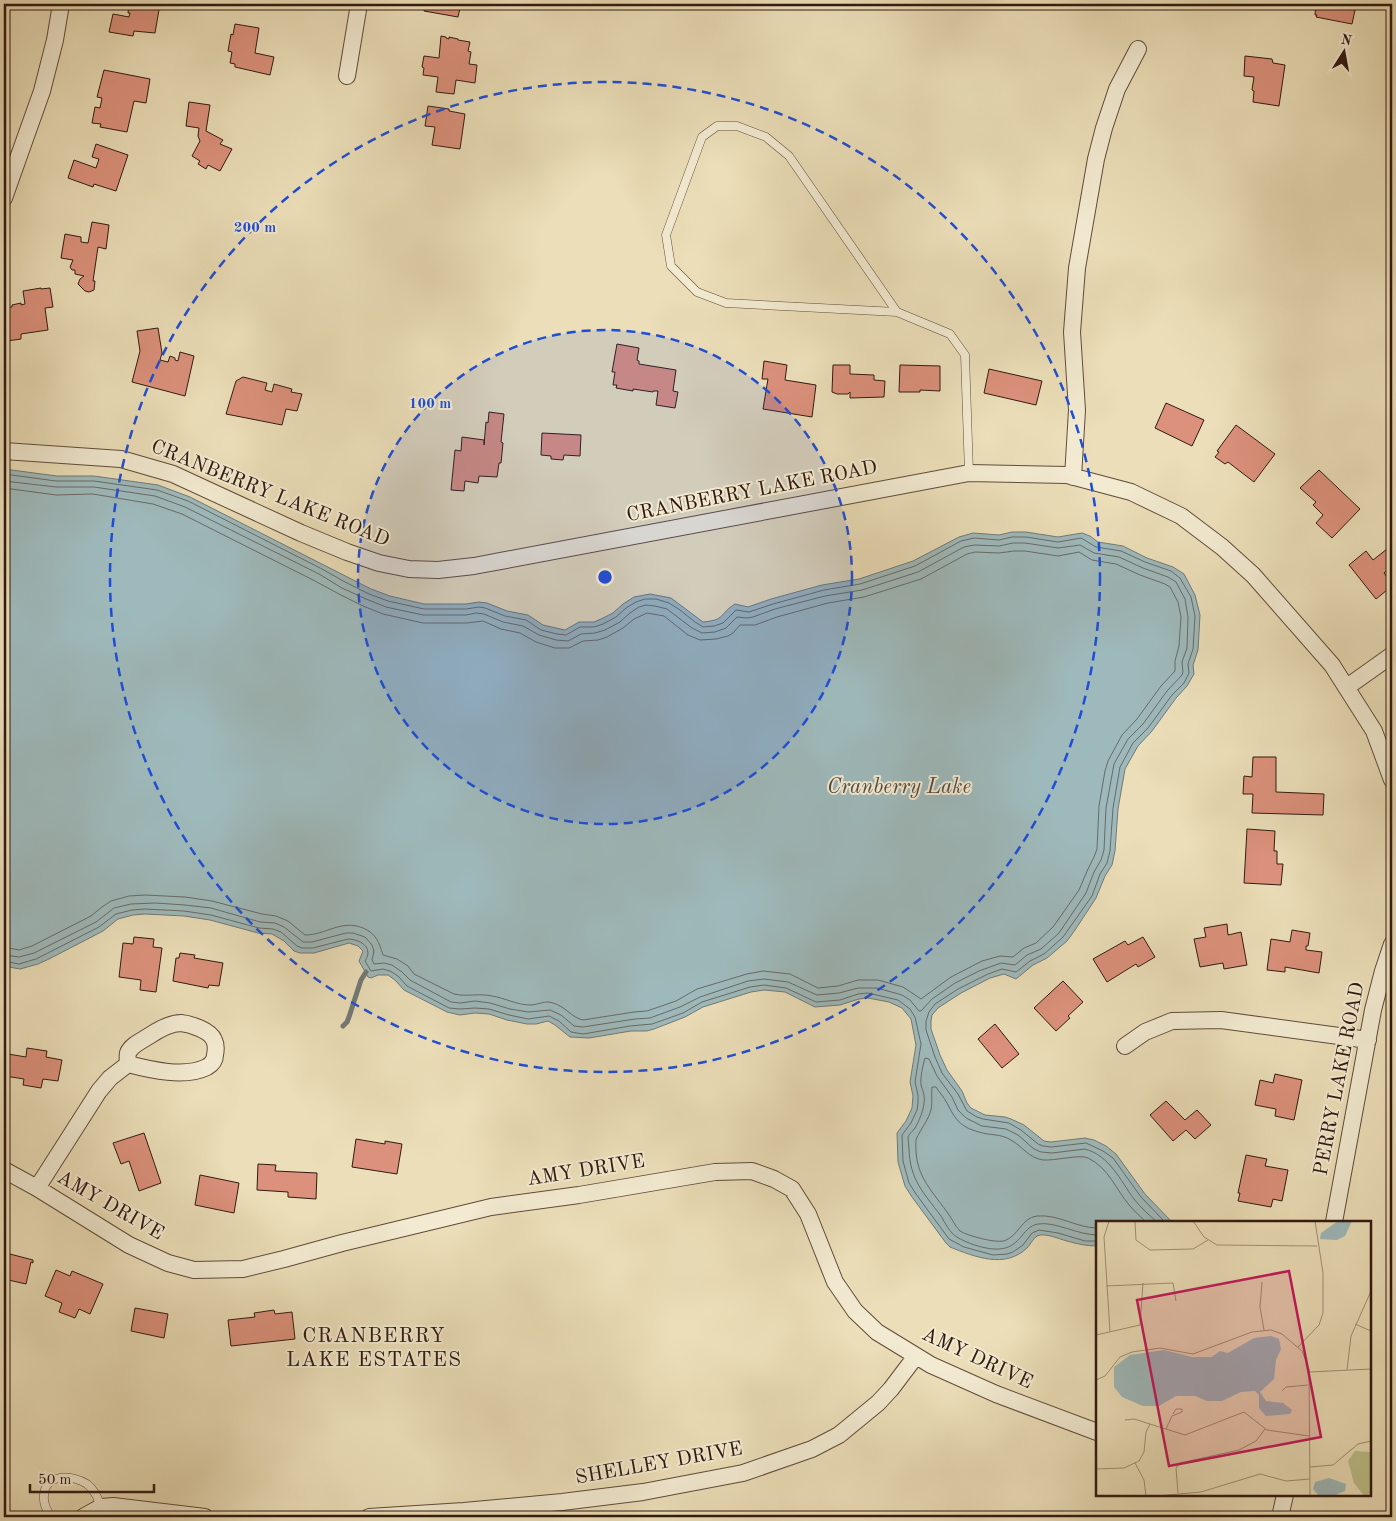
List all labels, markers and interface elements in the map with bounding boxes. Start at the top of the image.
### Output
north arrow [1318,28,1368,78]
text: N [1340,32,1353,48]
text: 200 m [234,221,276,236]
text: 100 m [409,397,451,412]
street label: CRANBERRY LAKE ROAD [148,437,392,551]
street label: CRANBERRY LAKE ROAD [625,458,879,526]
centre of rings [596,568,614,586]
water label: Cranberry Lake [827,777,971,798]
street label: PERRY LAKE ROAD [1311,981,1369,1177]
street label: AMY DRIVE [526,1152,646,1190]
street label: AMY DRIVE [53,1168,167,1244]
inset map [1096,1221,1371,1496]
street label: AMY DRIVE [919,1325,1035,1393]
district label: CRANBERRY LAKE ESTATES [286,1326,462,1371]
street label: SHELLEY DRIVE [574,1439,744,1489]
scale bar [30,1461,154,1493]
text: 50 m [38,1473,72,1488]

